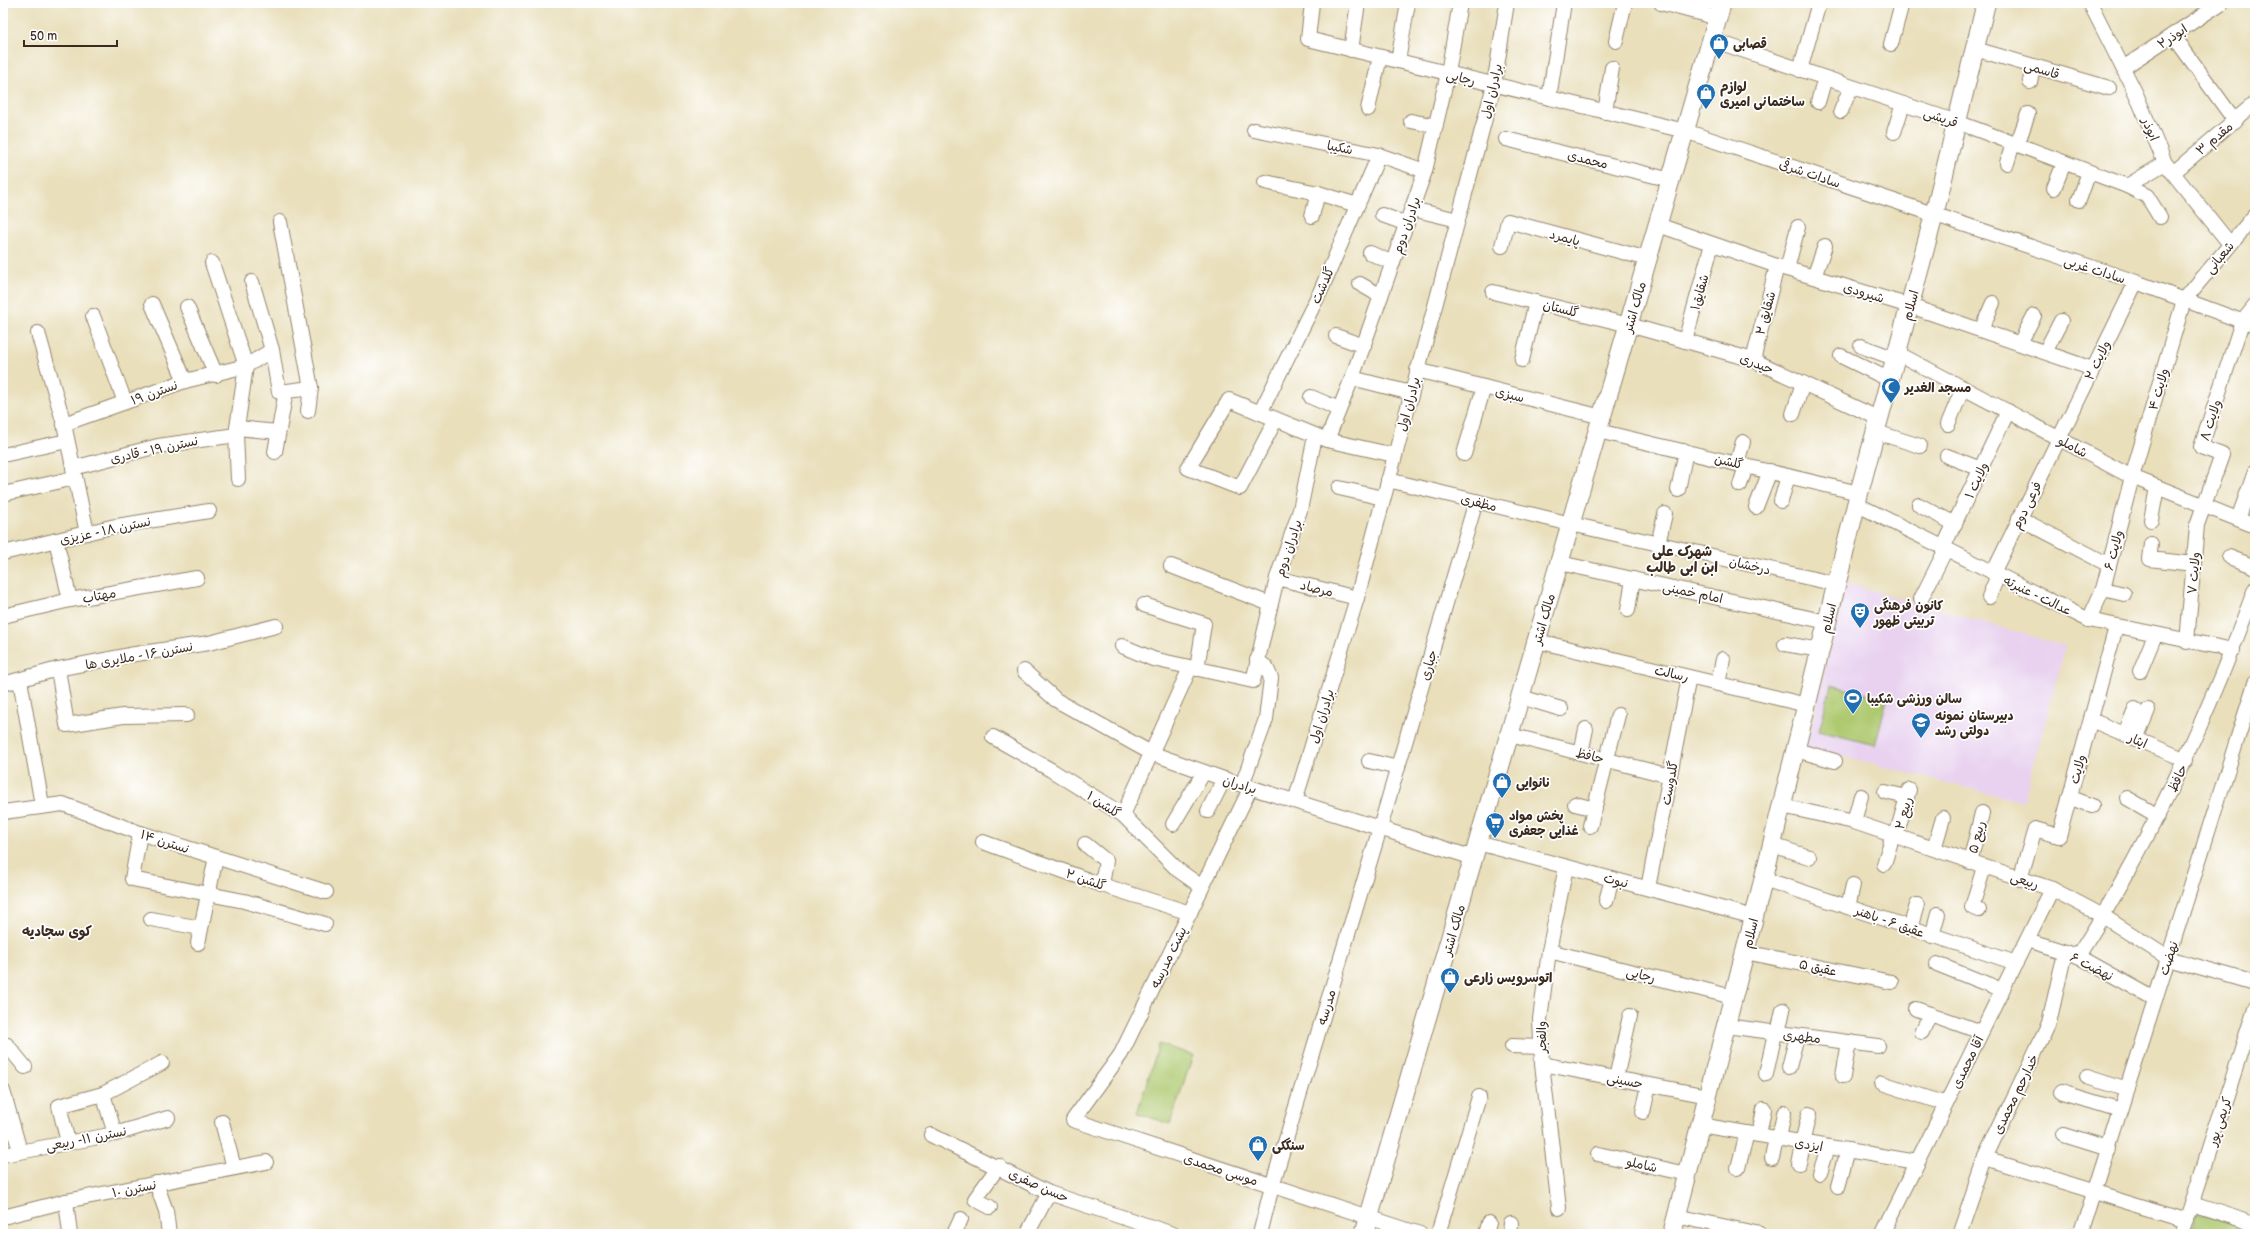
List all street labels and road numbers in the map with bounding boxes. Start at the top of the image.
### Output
street label: ابوذر۲ [2154,21,2191,53]
street label: قاسمی [2022,57,2061,84]
street label: برادران اول [1478,62,1506,120]
street label: رجایی [1444,67,1477,90]
street label: قریشی [1921,105,1960,132]
street label: ابوذر [2138,114,2162,144]
street label: مقدم ۳ [2193,119,2238,160]
street label: شکیبا [1325,138,1354,158]
street label: محمدی [1566,147,1610,173]
street label: سادات شرقی [1777,155,1843,192]
street label: برادران دوم [1390,195,1426,257]
street label: پایمرد [1548,226,1582,250]
street label: شعبانی [2202,238,2239,278]
street label: سادات غربی [2062,253,2127,288]
street label: گلدشت [1308,264,1338,306]
street label: شقایق۱ [1687,272,1713,312]
street label: شیرودی [1841,279,1886,307]
street label: مالک اشتر [1620,280,1650,336]
street label: اسلام [1899,288,1925,323]
street label: شقایق ۲ [1753,290,1779,337]
street label: گلستان [1541,297,1581,321]
street label: ولایت ۲ [2081,338,2114,383]
street label: حیدری [1738,350,1776,378]
street label: ولایت ۴ [2145,366,2173,412]
street label: برادران اول [1394,375,1424,433]
street label: نسترن ۱۹ [129,377,180,409]
street label: سبزی [1494,384,1526,406]
street label: ولایت ۸ [2197,398,2225,443]
street label: شاملو [2054,432,2090,461]
street label: نسترن ۱۹ - قادری [109,433,200,467]
street label: گلشن [1713,451,1745,473]
street label: ولایت ۱ [1962,460,1992,501]
street label: فرعی دوم [2008,479,2047,533]
street label: مظفری [1459,491,1499,515]
street label: نسترن ۱۸ - عزیزی [58,514,152,548]
street label: برادران دوم [1272,518,1308,580]
street label: ولایت ۶ [2101,528,2127,572]
street label: ولایت ۷ [2184,551,2204,595]
street label: درخشان [1728,553,1772,578]
street label: عدالت - عنبرته [2001,572,2074,619]
street label: مرصاد [1299,577,1335,601]
street label: امام خمینی [1661,579,1724,609]
street label: مهتاب [81,585,117,607]
street label: مالک اشتر [1529,592,1559,648]
street label: اسلام [1817,601,1842,636]
street label: نسترن ۱۶ - ملایری ها [84,639,194,673]
street label: جباری [1417,648,1441,682]
street label: رسالت [1653,662,1691,686]
street label: برادران اول [1306,687,1338,745]
street label: ایثار [2125,729,2150,752]
street label: حافظ [1574,745,1606,767]
street label: ولایت [2066,753,2090,786]
street label: گلدوست [1658,759,1682,807]
street label: حافظ [2164,762,2191,795]
street label: برادران [1221,772,1259,798]
street label: گلشن ۱ [1083,788,1124,822]
street label: ربیع ۲ [1892,795,1918,832]
street label: ربیع ۵ [1965,819,1991,856]
street label: نسترن ۱۴ [138,827,191,857]
street label: گلشن ۲ [1064,866,1108,894]
street label: ربیعی [2008,869,2041,894]
street label: نبوت [1602,870,1630,892]
street label: عقیق ۶ - باهنر [1852,902,1926,941]
street label: مالک اشتر [1439,903,1469,959]
street label: اسلام [1739,916,1764,951]
street label: پشت مدرسه [1147,924,1191,991]
street label: نهضت [2156,939,2182,977]
street label: نهضت ۶ [2067,949,2116,985]
street label: عقیق ۵ [1797,956,1838,980]
street label: رجایی [1624,964,1657,987]
street label: مدرسه [1314,988,1340,1027]
street label: والفجر [1534,1021,1550,1054]
street label: مطهری [1782,1027,1822,1047]
street label: آقا محمدی [1948,1033,1988,1091]
street label: خدارحم محمدی [1990,1052,2044,1138]
street label: حسینی [1605,1070,1644,1093]
street label: کریمی پور [2204,1094,2236,1149]
street label: نسترن ۱۱- ربیعی [44,1123,128,1156]
street label: ایزدی [1793,1135,1824,1155]
street label: موسی محمدی [1181,1150,1260,1190]
street label: شاملو [1624,1153,1659,1176]
street label: حسن صفری [1006,1166,1071,1206]
street label: نسترن ۱۰ [111,1177,158,1201]

